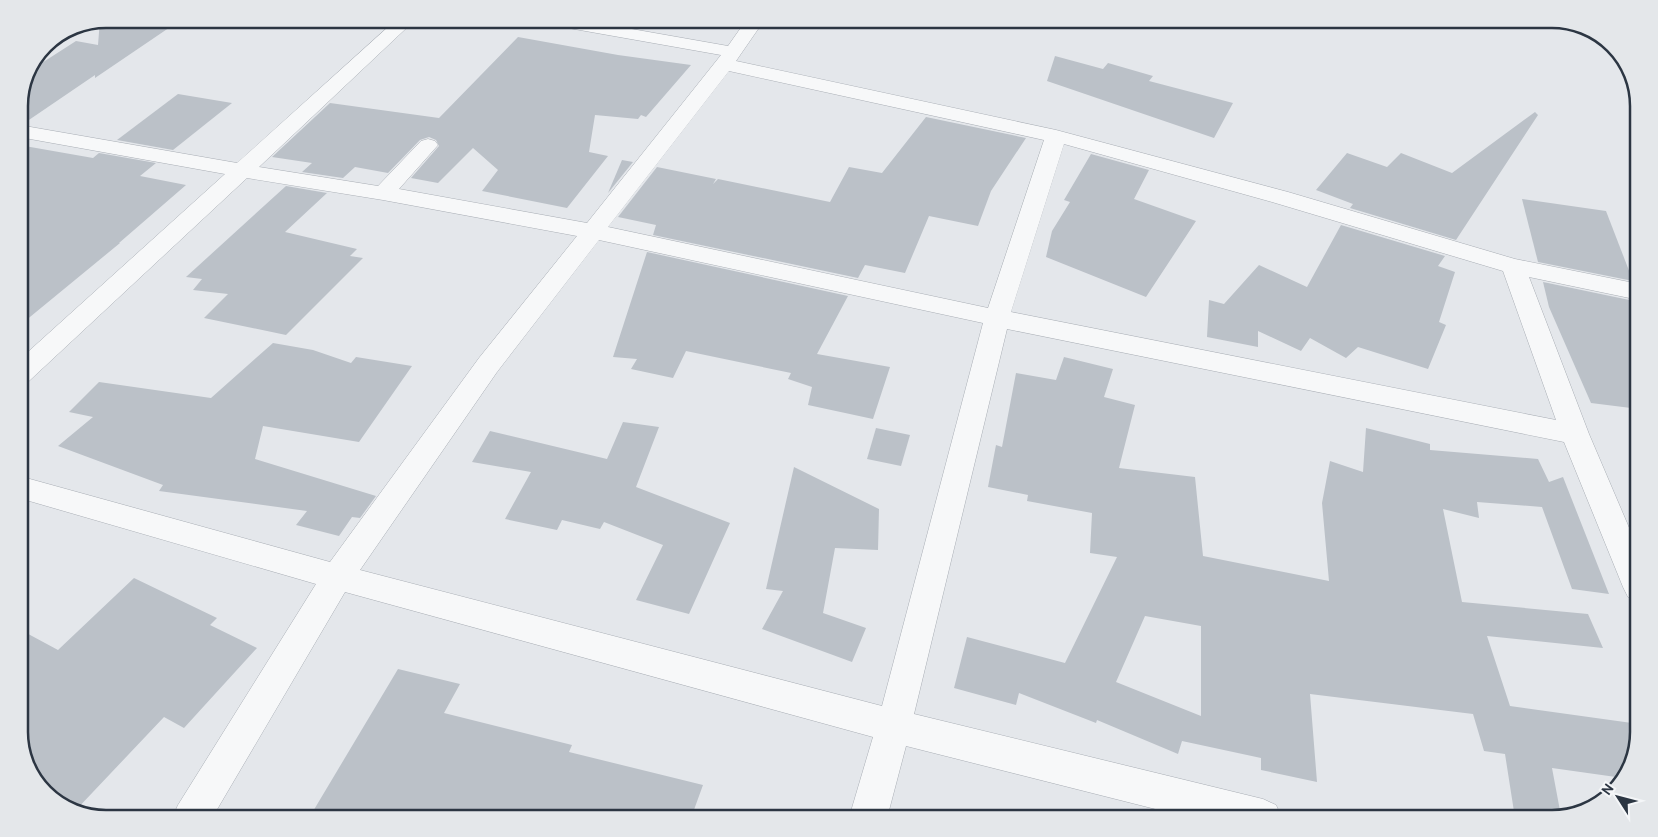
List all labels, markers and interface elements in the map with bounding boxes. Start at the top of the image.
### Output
north arrow [1593,772,1643,822]
text: N [1599,781,1619,799]

